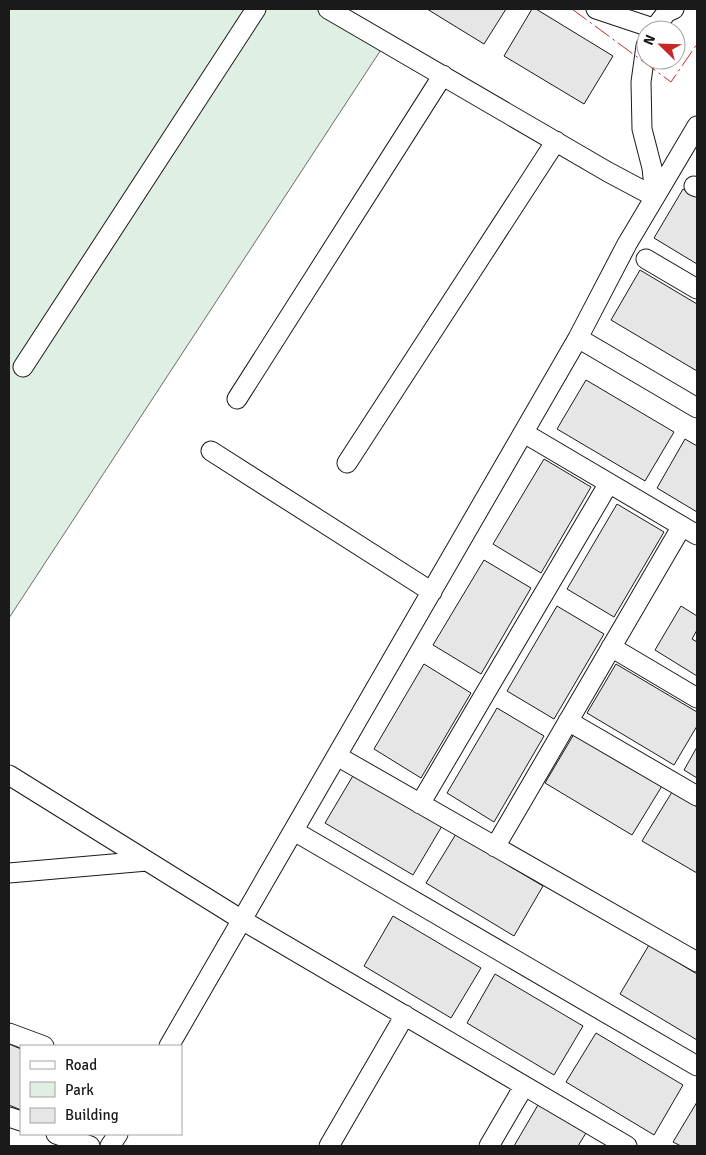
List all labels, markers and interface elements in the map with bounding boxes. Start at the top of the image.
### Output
north arrow [636,20,686,70]
text: N [640,32,659,48]
legend [20,1045,182,1135]
text: Road [65,1056,97,1074]
text: Park [65,1081,94,1099]
text: Building [65,1106,119,1124]

